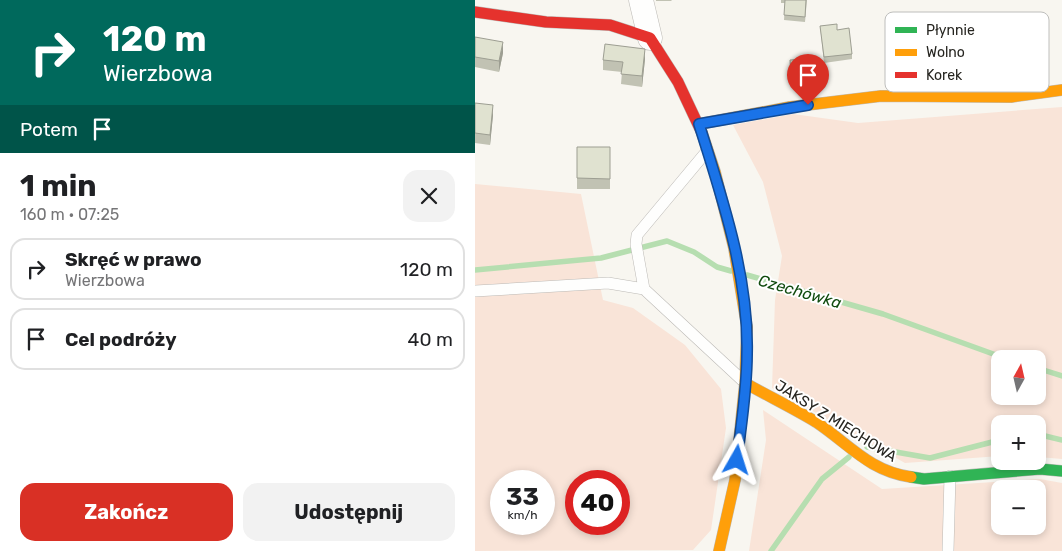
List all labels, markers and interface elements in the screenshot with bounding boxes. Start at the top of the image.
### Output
legend [885,12,1049,92]
text: 120 m [103,18,206,60]
icon: right [20,20,85,85]
text: Płynnie [926,22,975,39]
text: Wolno [926,44,965,61]
pin [787,54,829,105]
text: Wierzbowa [103,60,213,87]
icon: arrive [794,61,822,89]
text: Korek [926,67,963,84]
icon: arrive [88,115,116,143]
text: Potem [20,118,78,141]
text: 1 min [20,168,97,204]
button: close [403,170,455,222]
text: 160 m · 07:25 [20,205,119,224]
text: Skręć w prawo [65,248,202,271]
icon: right [22,255,50,283]
text: 120 m [400,258,453,281]
text: Wierzbowa [65,271,145,290]
water label: Czechówka [756,271,844,312]
icon: arrive [22,325,50,353]
text: Cel podróży [65,328,177,351]
text: 40 m [408,328,453,351]
north arrow [991,350,1046,405]
map controls [991,350,1046,535]
street label: JAKSY Z MIECHOWA [772,376,900,466]
button: + [991,415,1046,470]
position arrow [710,433,762,485]
speed limit sign: 40 [565,470,630,535]
button: − [991,480,1046,535]
text: 33 [506,482,539,511]
button: Zakończ [20,483,233,541]
button: Udostępnij [243,483,455,541]
text: km/h [508,508,537,522]

